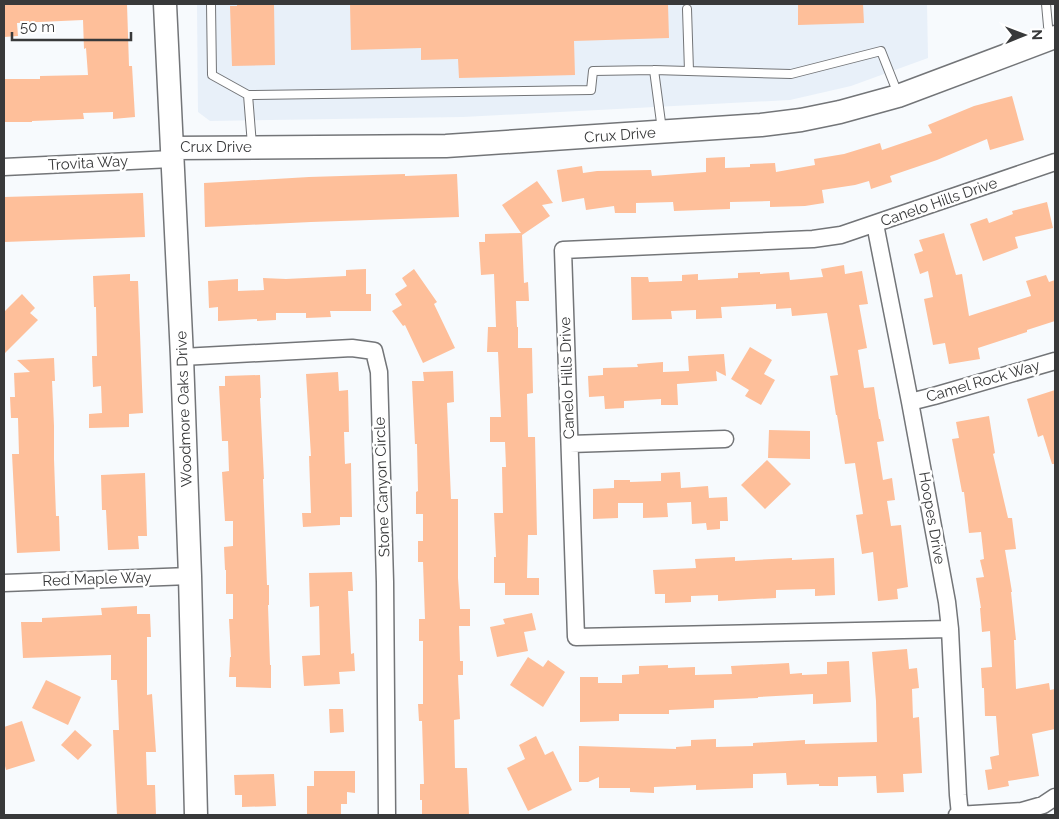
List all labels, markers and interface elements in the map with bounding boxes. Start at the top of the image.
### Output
scale bar [12,10,131,42]
north arrow [999,10,1049,60]
text: 50 m [20,18,55,36]
text: N [1029,29,1045,40]
street label: Crux Drive [584,124,657,146]
street label: Crux Drive [180,138,252,156]
street label: Trovita Way [47,152,129,174]
street label: Canelo Hills Drive [878,174,1000,230]
street label: Canelo Hills Drive [556,316,578,439]
street label: Woodmore Oaks Drive [172,330,196,487]
street label: Camel Rock Way [924,356,1042,406]
street label: Stone Canyon Circle [371,416,393,557]
street label: Hoopes Drive [915,470,949,566]
street label: Red Maple Way [42,568,152,590]

